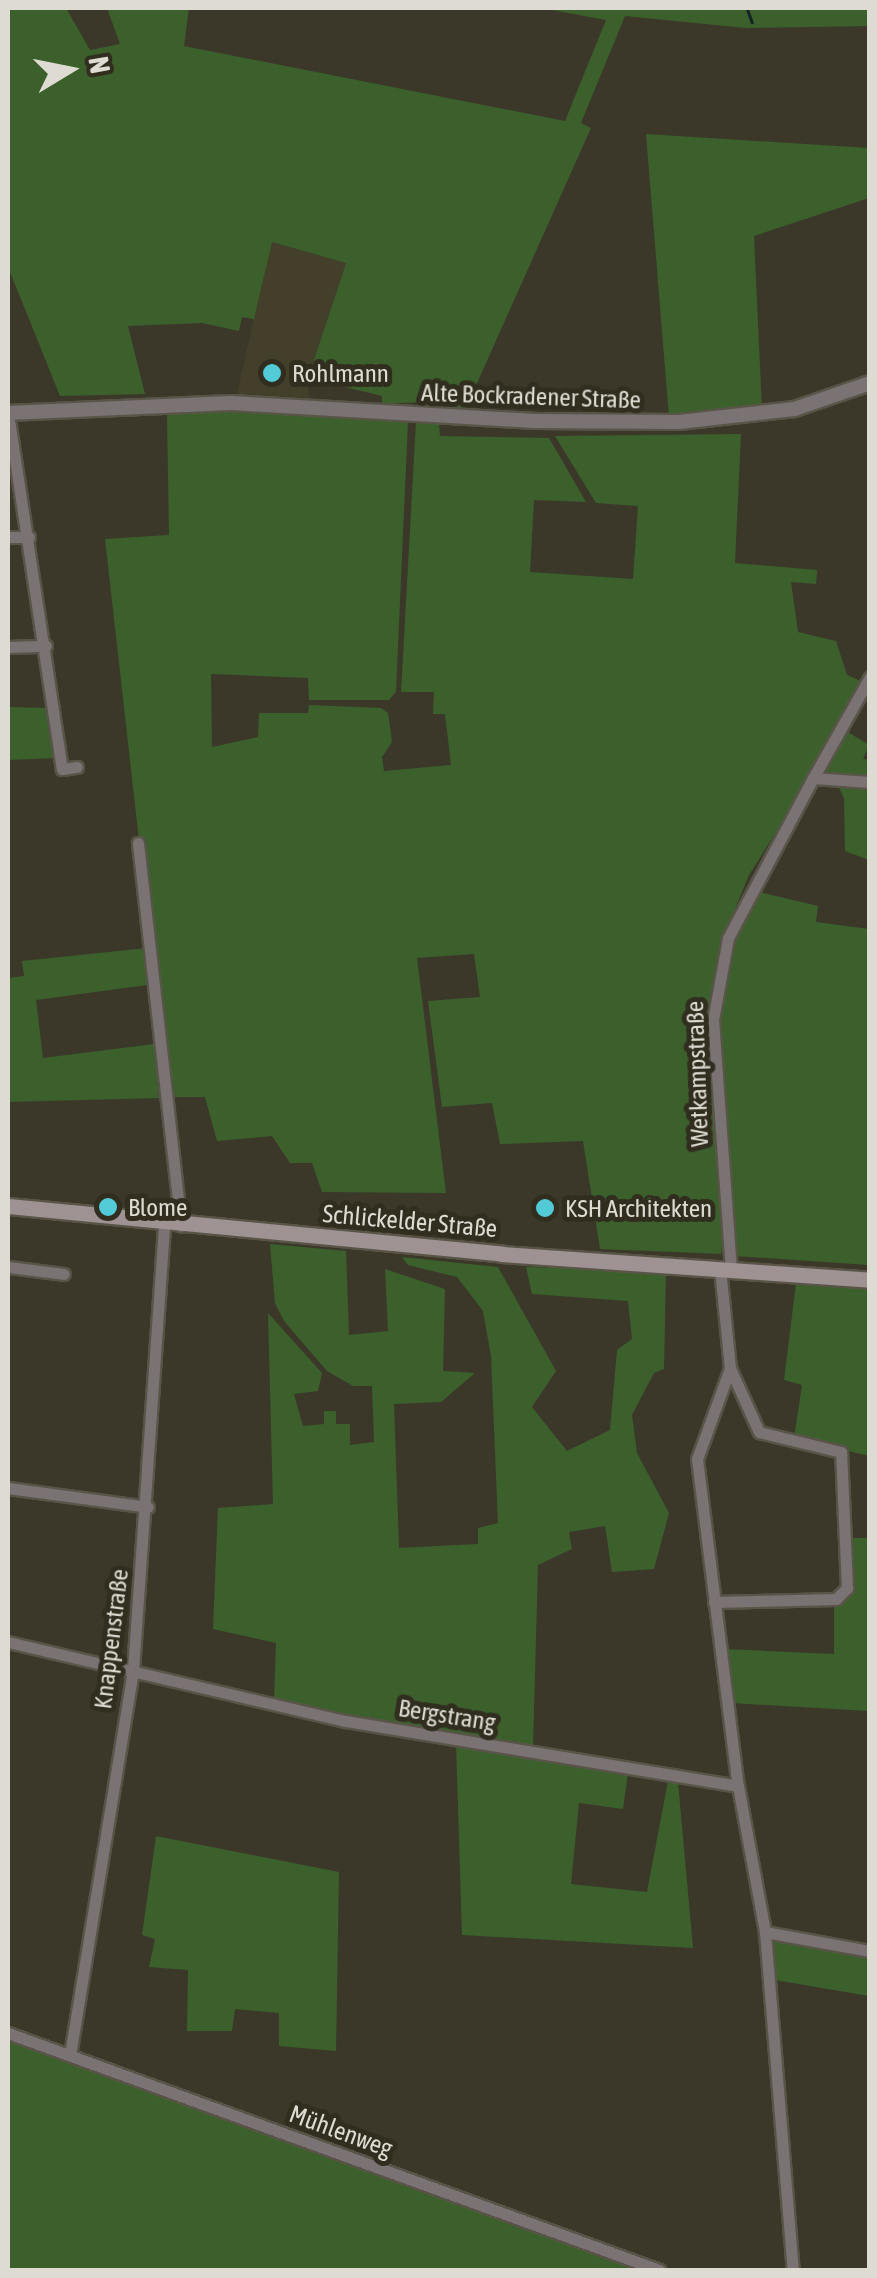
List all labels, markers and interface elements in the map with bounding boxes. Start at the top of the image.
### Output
north arrow [20,20,120,120]
text: N [82,54,117,76]
place label: Rohlmann [292,358,389,388]
marker: Rohlmann [261,362,283,384]
street label: Alte Bockradener Straße [421,377,641,415]
street label: Wetkampstraße [679,1001,715,1147]
place label: Blome [128,1192,187,1222]
place label: KSH Architekten [565,1193,712,1223]
marker: Blome [97,1196,119,1218]
marker: KSH Architekten [534,1197,556,1219]
street label: Schlickelder Straße [322,1198,498,1244]
street label: Knappenstraße [88,1567,134,1711]
street label: Bergstrang [396,1693,498,1737]
street label: Mühlenweg [285,2099,397,2163]

